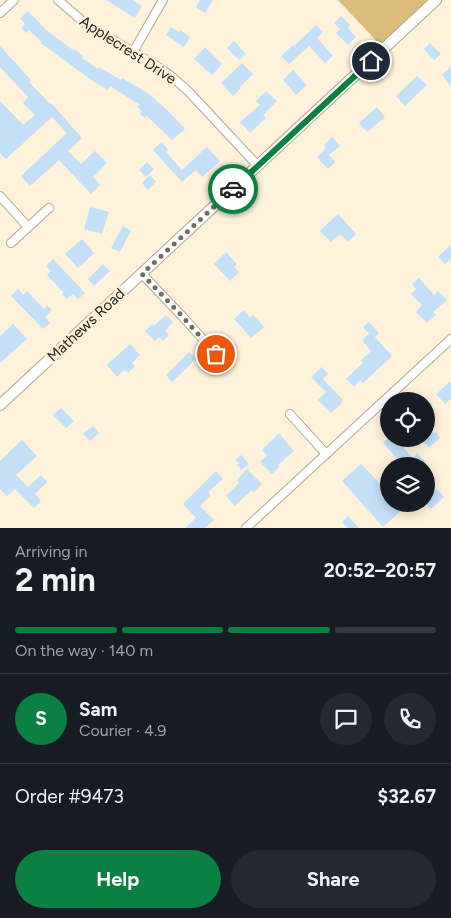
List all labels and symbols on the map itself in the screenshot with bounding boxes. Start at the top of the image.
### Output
street label: Applecrest Drive [76,12,180,88]
pin [350,40,392,82]
courier [208,164,258,214]
street label: Mathews Road [44,285,128,365]
pin [195,333,237,375]

